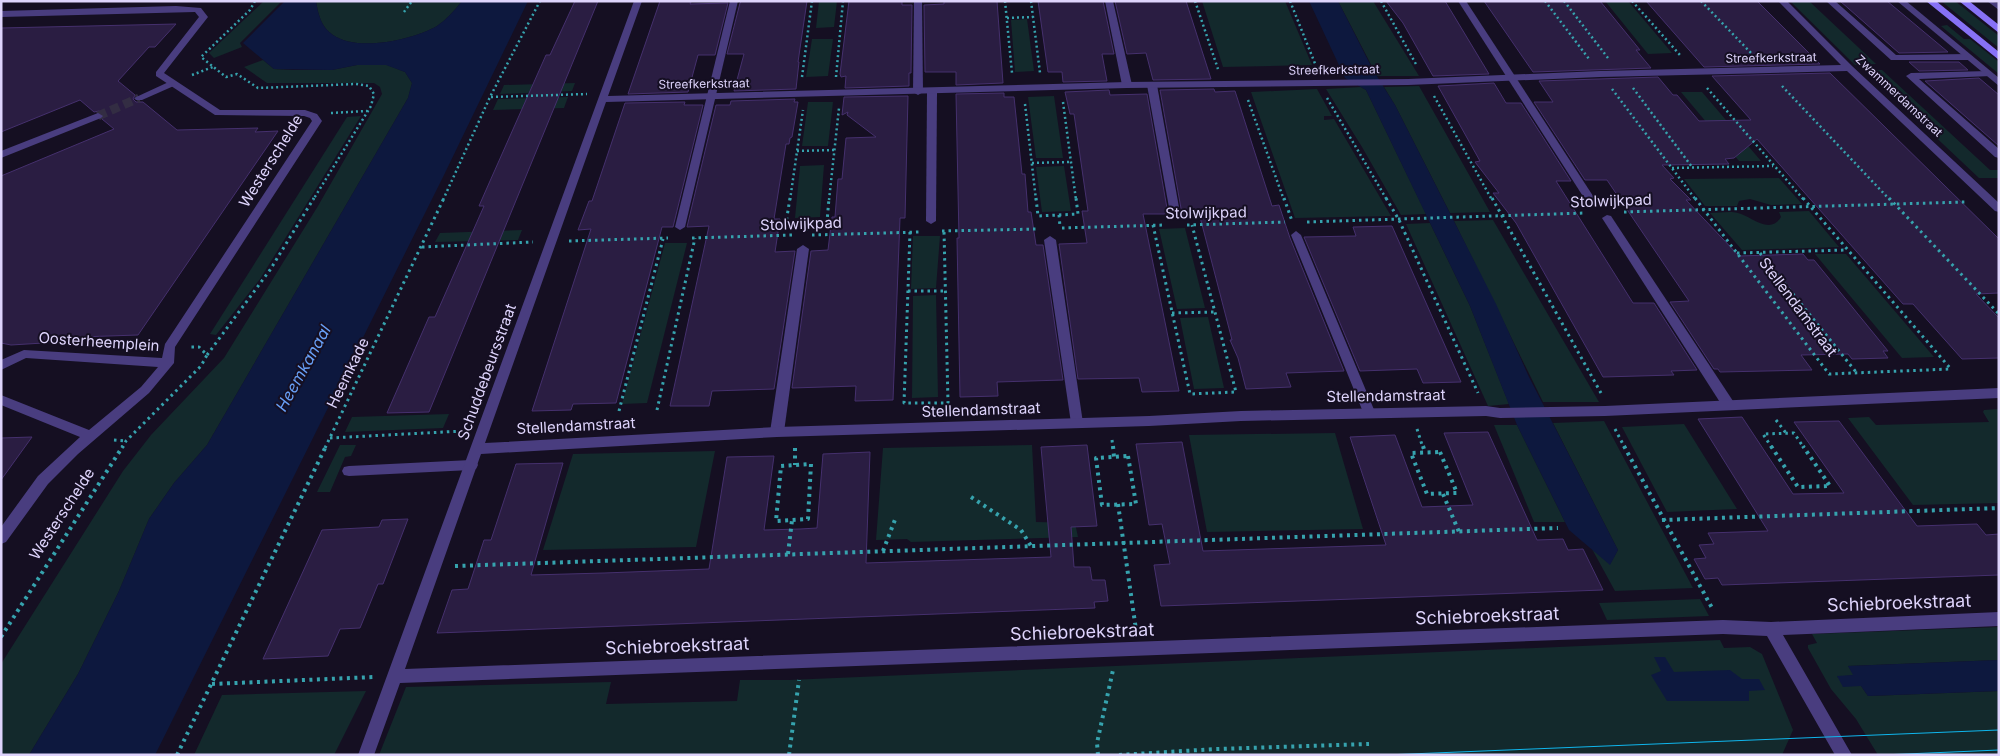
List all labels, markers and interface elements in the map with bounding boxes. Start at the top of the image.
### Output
street label: Streefkerkstraat [1725,49,1817,66]
street label: Zwammerdamstraat [1853,52,1946,140]
street label: Streefkerkstraat [1288,61,1380,78]
street label: Streefkerkstraat [658,75,750,92]
street label: Westerschelde [235,111,307,211]
street label: Stolwijkpad [1570,190,1652,211]
street label: Stolwijkpad [1165,202,1247,223]
street label: Stolwijkpad [760,213,842,234]
street label: Stellendamstraat [1755,253,1842,360]
street label: Schuddebeursstraat [453,301,520,443]
water label: Heemkanaal [271,321,335,415]
street label: Oosterheemplein [38,328,160,355]
street label: Heemkade [322,334,373,411]
street label: Stellendamstraat [1326,385,1446,406]
street label: Stellendamstraat [921,398,1041,421]
street label: Stellendamstraat [516,413,636,438]
street label: Westerschelde [25,464,98,563]
street label: Schiebroekstraat [1827,589,1972,616]
street label: Schiebroekstraat [1415,602,1560,629]
street label: Schiebroekstraat [1010,618,1155,645]
street label: Schiebroekstraat [605,632,750,659]

